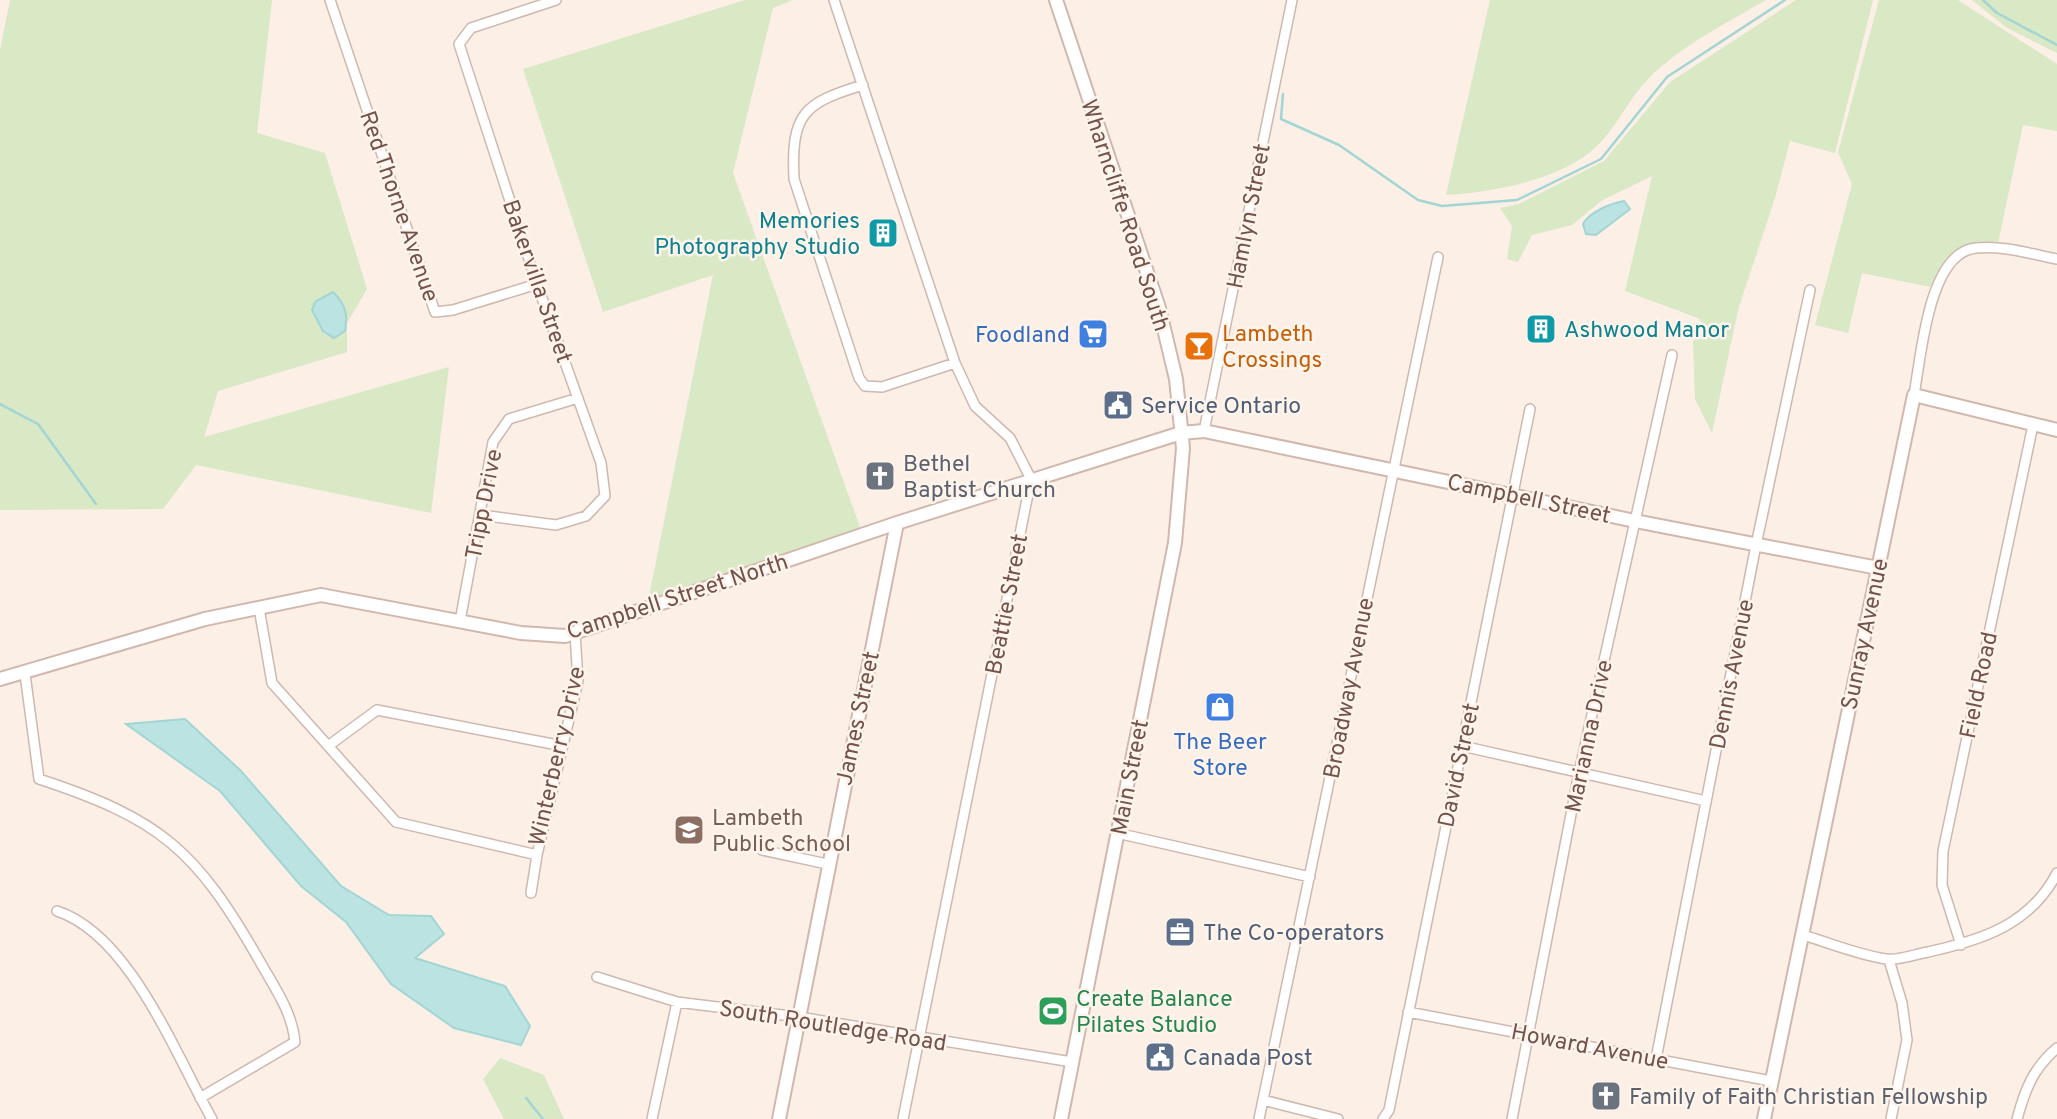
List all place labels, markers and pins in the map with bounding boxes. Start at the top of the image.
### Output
place label: Memories Photography Studio [654,208,860,263]
building icon: Memories Photography Studio [866,216,900,250]
building icon: Ashwood Manor [1524,312,1558,346]
supermarket icon: Foodland [1076,317,1110,351]
place label: Ashwood Manor [1564,317,1729,346]
place label: Lambeth Crossings [1222,321,1322,376]
place label: Foodland [975,322,1070,351]
bar icon: Lambeth Crossings [1182,329,1216,363]
public building icon: Service Ontario [1101,388,1135,422]
place label: Service Ontario [1141,393,1301,422]
place label: Bethel Baptist Church [903,451,1056,506]
church icon: Bethel Baptist Church [863,459,897,493]
shop icon: The Beer Store [1203,690,1237,724]
place label: The Beer Store [1173,729,1267,784]
place label: Lambeth Public School [712,805,851,860]
school or university icon: Lambeth Public School [672,813,706,847]
office icon: The Co-operators [1163,915,1197,949]
place label: The Co-operators [1203,920,1384,949]
place label: Create Balance Pilates Studio [1076,986,1233,1041]
sports icon: Create Balance Pilates Studio [1036,994,1070,1028]
public building icon: Canada Post [1143,1040,1177,1074]
place label: Canada Post [1183,1045,1313,1074]
church icon: Family of Faith Christian Fellowship [1589,1079,1623,1113]
place label: Family of Faith Christian Fellowship [1629,1084,1988,1113]

